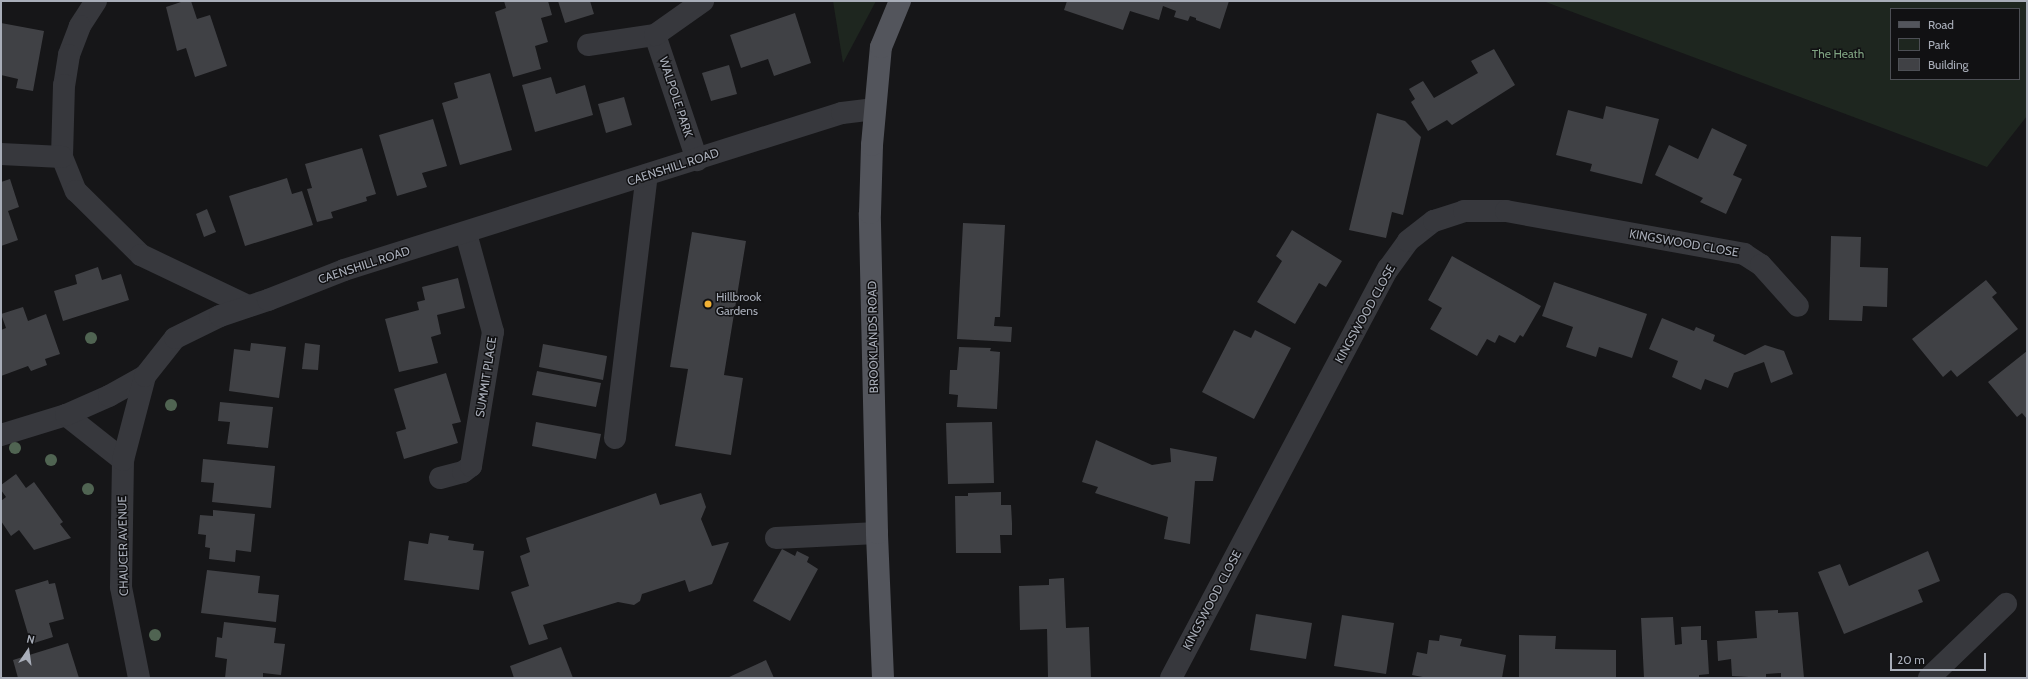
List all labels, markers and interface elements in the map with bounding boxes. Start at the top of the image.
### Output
legend [1890,8,2020,80]
text: Road [1928,17,1954,32]
text: Park [1928,37,1950,52]
park label: The Heath [1812,47,1864,61]
street label: WALPOLE PARK [656,55,696,139]
text: Building [1928,57,1969,72]
street label: CAENSHILL ROAD [625,145,721,189]
street label: KINGSWOOD CLOSE [1628,226,1740,260]
street label: CAENSHILL ROAD [316,243,412,287]
street label: KINGSWOOD CLOSE [1332,262,1398,366]
street label: BROOKLANDS ROAD [865,281,881,393]
place label: Hillbrook Gardens [716,290,761,318]
marker: Hillbrook Gardens [703,299,713,309]
street label: SUMMIT PLACE [473,336,499,418]
street label: CHAUCER AVENUE [115,496,131,596]
street label: KINGSWOOD CLOSE [1180,548,1244,652]
north arrow [8,631,48,671]
text: N [25,632,36,647]
scale bar [1892,645,1988,671]
text: 20 m [1897,652,1925,667]

